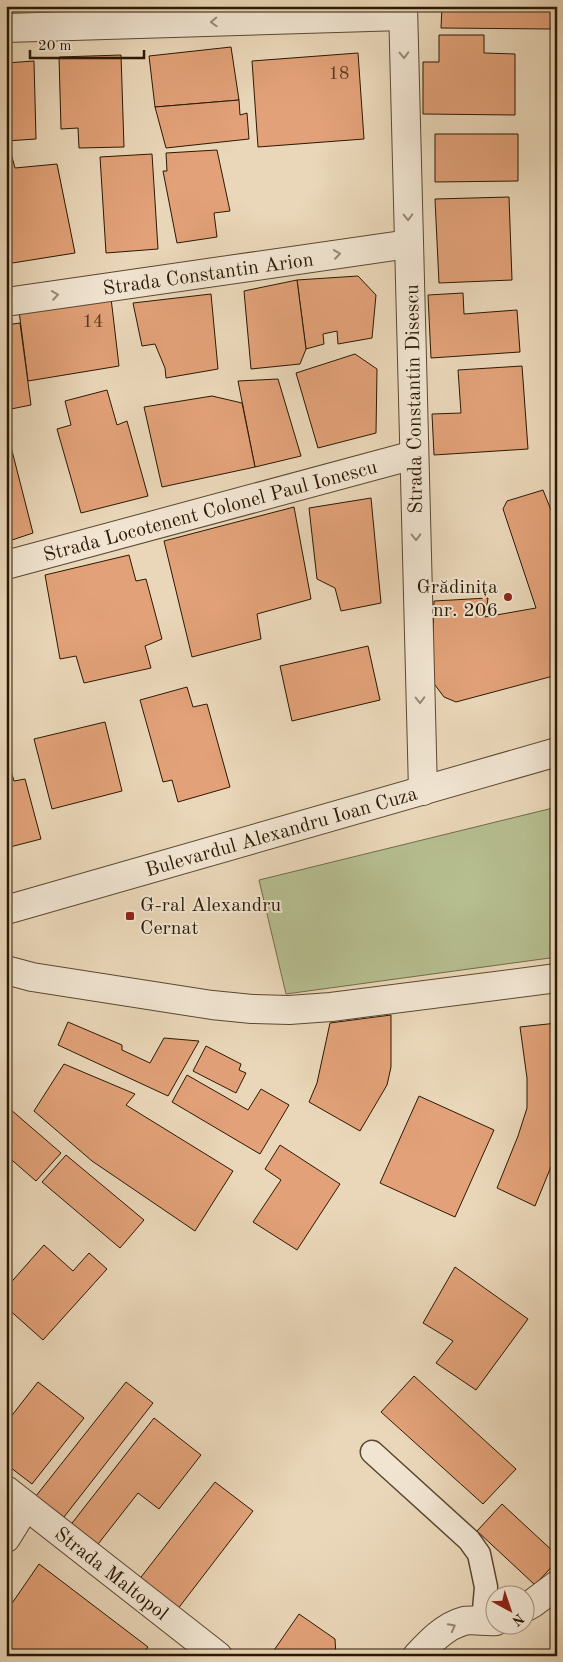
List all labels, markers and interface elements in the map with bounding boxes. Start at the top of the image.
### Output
one-way arrow [210,16,218,27]
scale bar [30,28,144,60]
text: 20 m [38,39,72,54]
one-way arrow [399,52,409,59]
house number: 18 [329,65,349,83]
one-way arrow [403,214,413,222]
one-way arrow [333,249,341,260]
street label: Strada Constantin Arion [102,250,315,300]
street label: Strada Constantin Disescu [403,284,427,514]
one-way arrow [50,290,59,300]
house number: 14 [83,313,103,331]
street label: Strada Locotenent Colonel Paul Ionescu [41,458,380,566]
one-way arrow [411,534,421,542]
place label: Grădinița nr. 206 [417,578,498,621]
marker: Grădinița nr. 206 [502,591,514,603]
one-way arrow [415,696,425,704]
street label: Bulevardul Alexandru Ioan Cuza [143,784,420,881]
place label: G-ral Alexandru Cernat [140,896,281,939]
marker: G-ral Alexandru Cernat [124,910,136,922]
street label: Strada Maltopol [50,1524,171,1625]
north arrow [486,1584,536,1634]
text: N [509,1610,526,1628]
one-way arrow [447,1623,456,1633]

